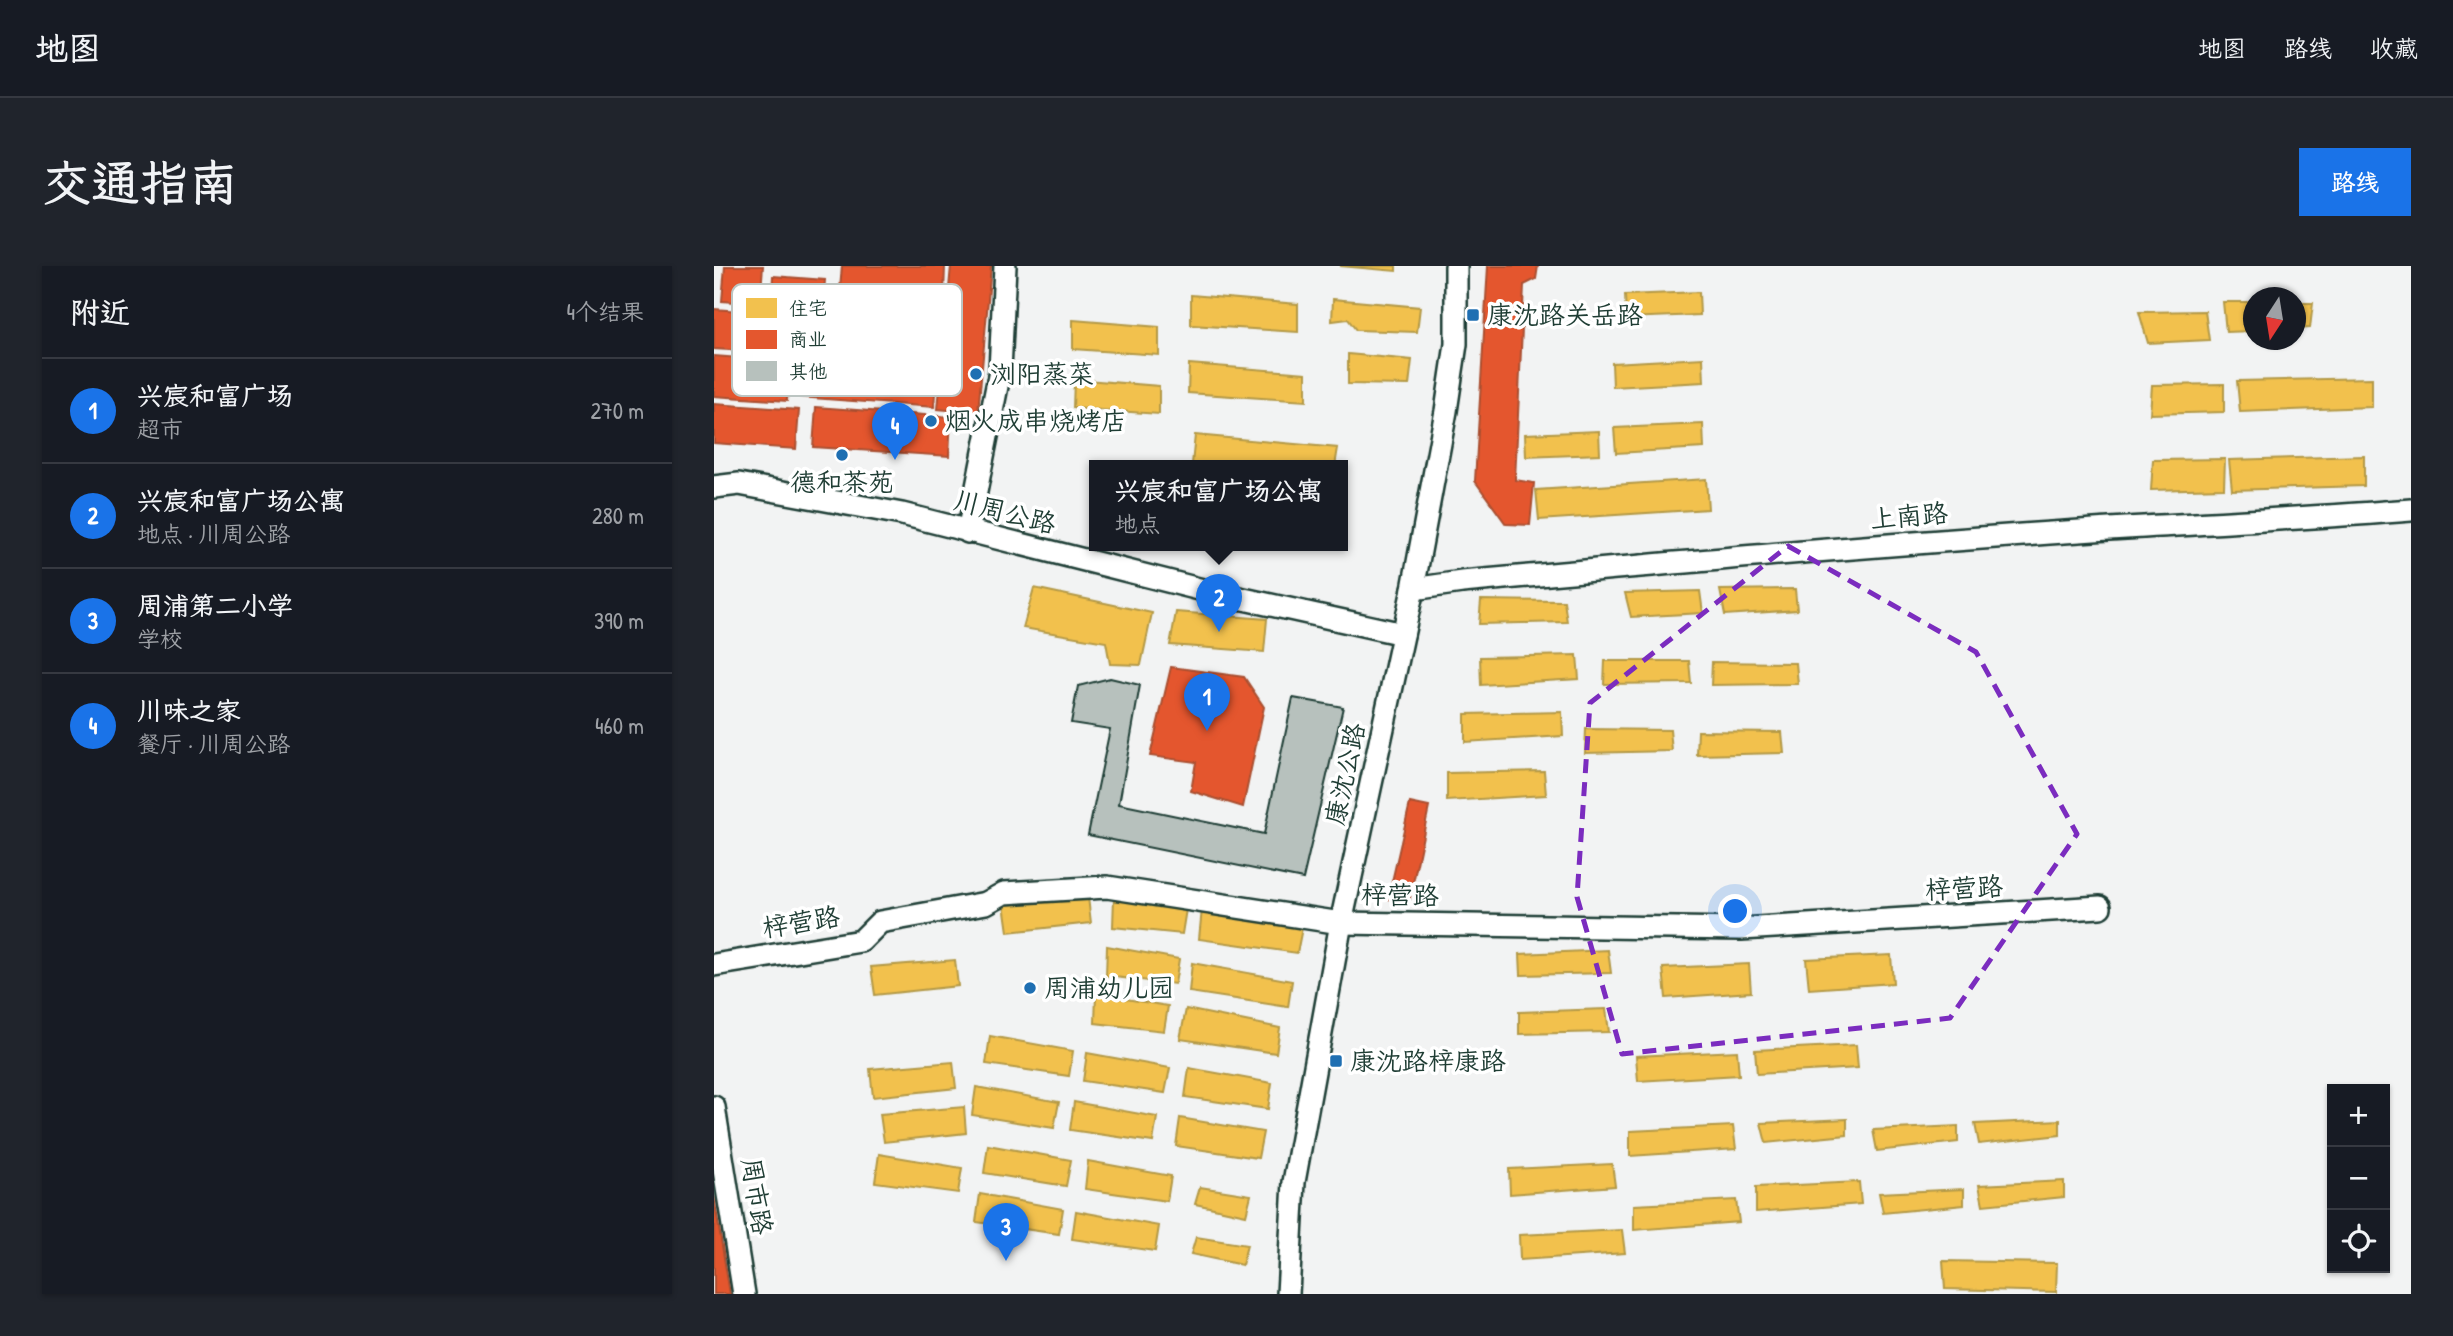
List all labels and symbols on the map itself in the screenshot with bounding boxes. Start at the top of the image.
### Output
legend [732,284,962,396]
north arrow [2243,287,2306,350]
text: 住宅 [789,295,827,321]
place label: 康沈路关岳路 [1487,297,1643,332]
marker: 康沈路关岳路 [1465,307,1481,323]
text: 商业 [789,326,827,352]
place label: 浏阳蒸菜 [990,356,1094,391]
text: 其他 [789,358,827,384]
marker: 浏阳蒸菜 [968,366,984,382]
pin: 4 [872,402,918,460]
place label: 烟火成串烧烤店 [945,403,1127,438]
marker: 烟火成串烧烤店 [923,413,939,429]
marker: 德和茶苑 [834,447,850,463]
place label: 德和茶苑 [790,464,894,499]
street label: 川周公路 [950,482,1060,541]
street label: 上南路 [1869,495,1949,536]
pin: 2 [1196,574,1242,632]
pin: 1 [1184,673,1230,731]
street label: 康沈公路 [1317,719,1372,828]
street label: 梓营路 [1924,868,2004,907]
street label: 梓营路 [1361,876,1439,913]
your location [1718,894,1752,928]
street label: 梓营路 [760,898,842,945]
place label: 周浦幼儿园 [1044,970,1174,1005]
marker: 周浦幼儿园 [1022,980,1038,996]
place label: 康沈路梓康路 [1350,1043,1506,1078]
marker: 康沈路梓康路 [1328,1053,1344,1069]
street label: 周市路 [734,1155,781,1237]
pin: 3 [983,1203,1029,1261]

